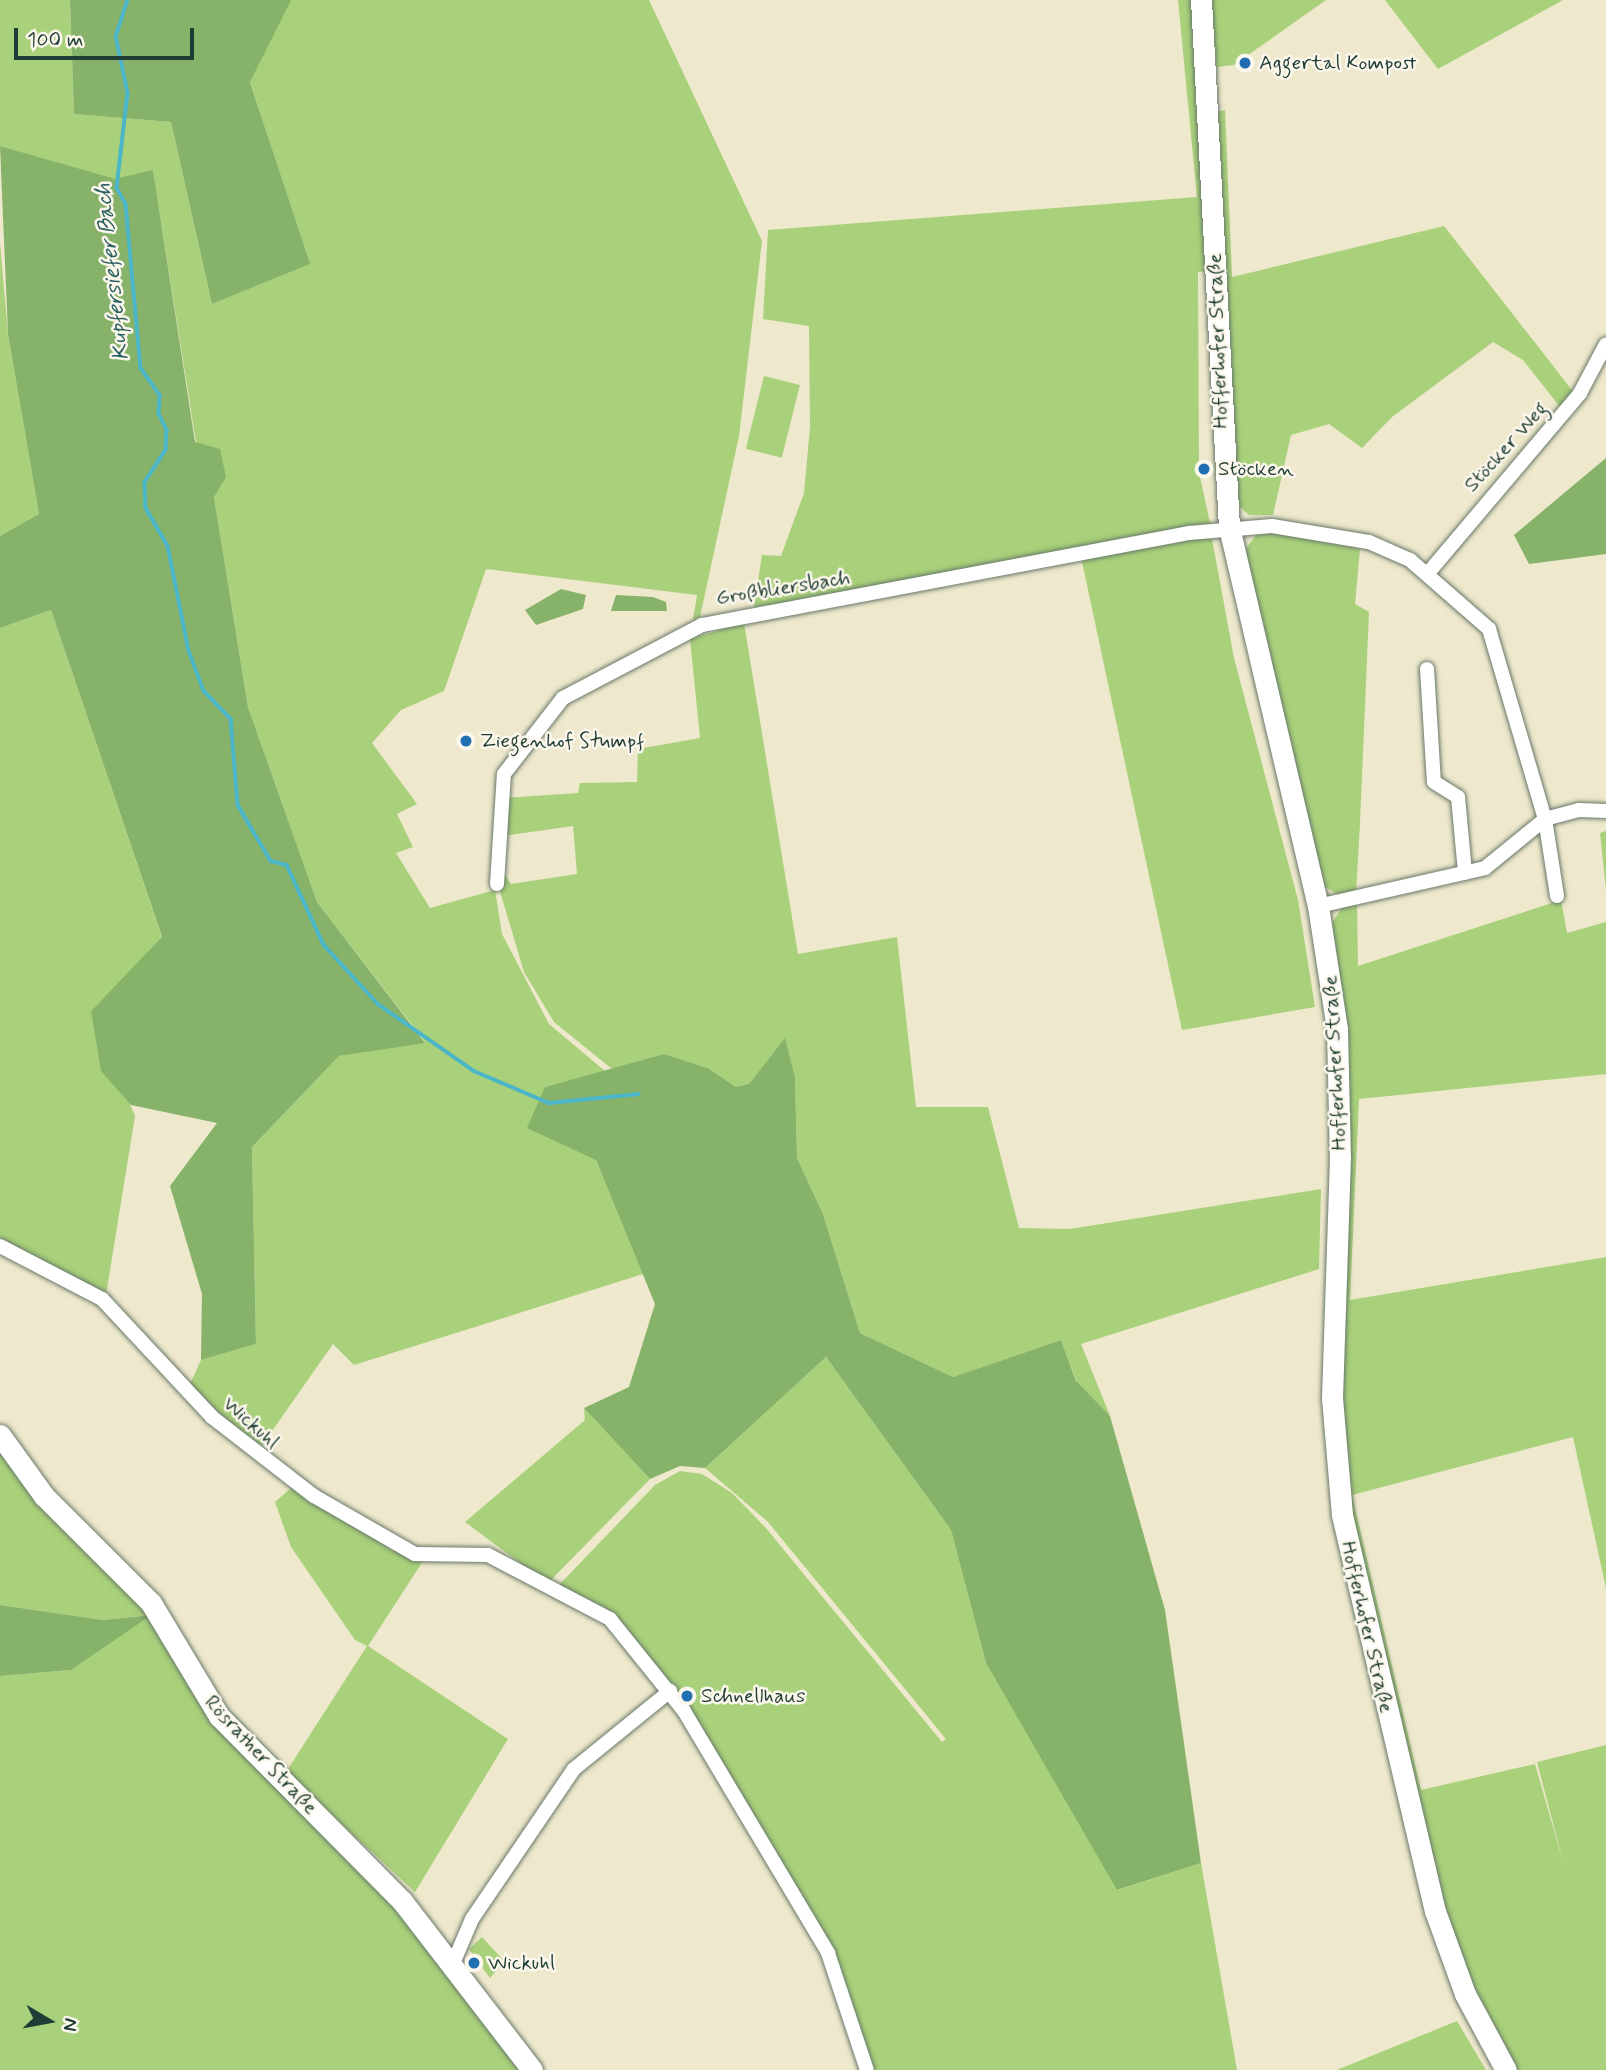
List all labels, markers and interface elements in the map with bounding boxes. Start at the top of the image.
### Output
scale bar [18,14,198,58]
text: 100 m [27,26,83,54]
place label: Aggertal Kompost [1259,50,1421,76]
marker: Aggertal Kompost [1237,55,1253,71]
water label: Kupfersiefer Bach [90,183,136,361]
street label: Hofferhofer Straße [1202,255,1234,427]
street label: Stöcker Weg [1459,397,1553,497]
place label: Stöcken [1218,456,1294,482]
marker: Stöcken [1196,461,1212,477]
street label: Großbliersbach [714,565,852,611]
place label: Ziegenhof Stumpf [480,728,645,754]
marker: Ziegenhof Stumpf [458,733,474,749]
street label: Hofferhofer Straße [1318,976,1352,1150]
street label: Wickuhl [218,1391,284,1455]
street label: Hofferhofer Straße [1335,1540,1399,1714]
place label: Schnellhaus [701,1683,805,1709]
marker: Schnellhaus [679,1688,695,1704]
street label: Rösrather Straße [199,1690,323,1820]
place label: Wickuhl [488,1950,555,1976]
marker: Wickuhl [466,1955,482,1971]
north arrow [14,1986,84,2056]
text: N [57,2016,84,2033]

